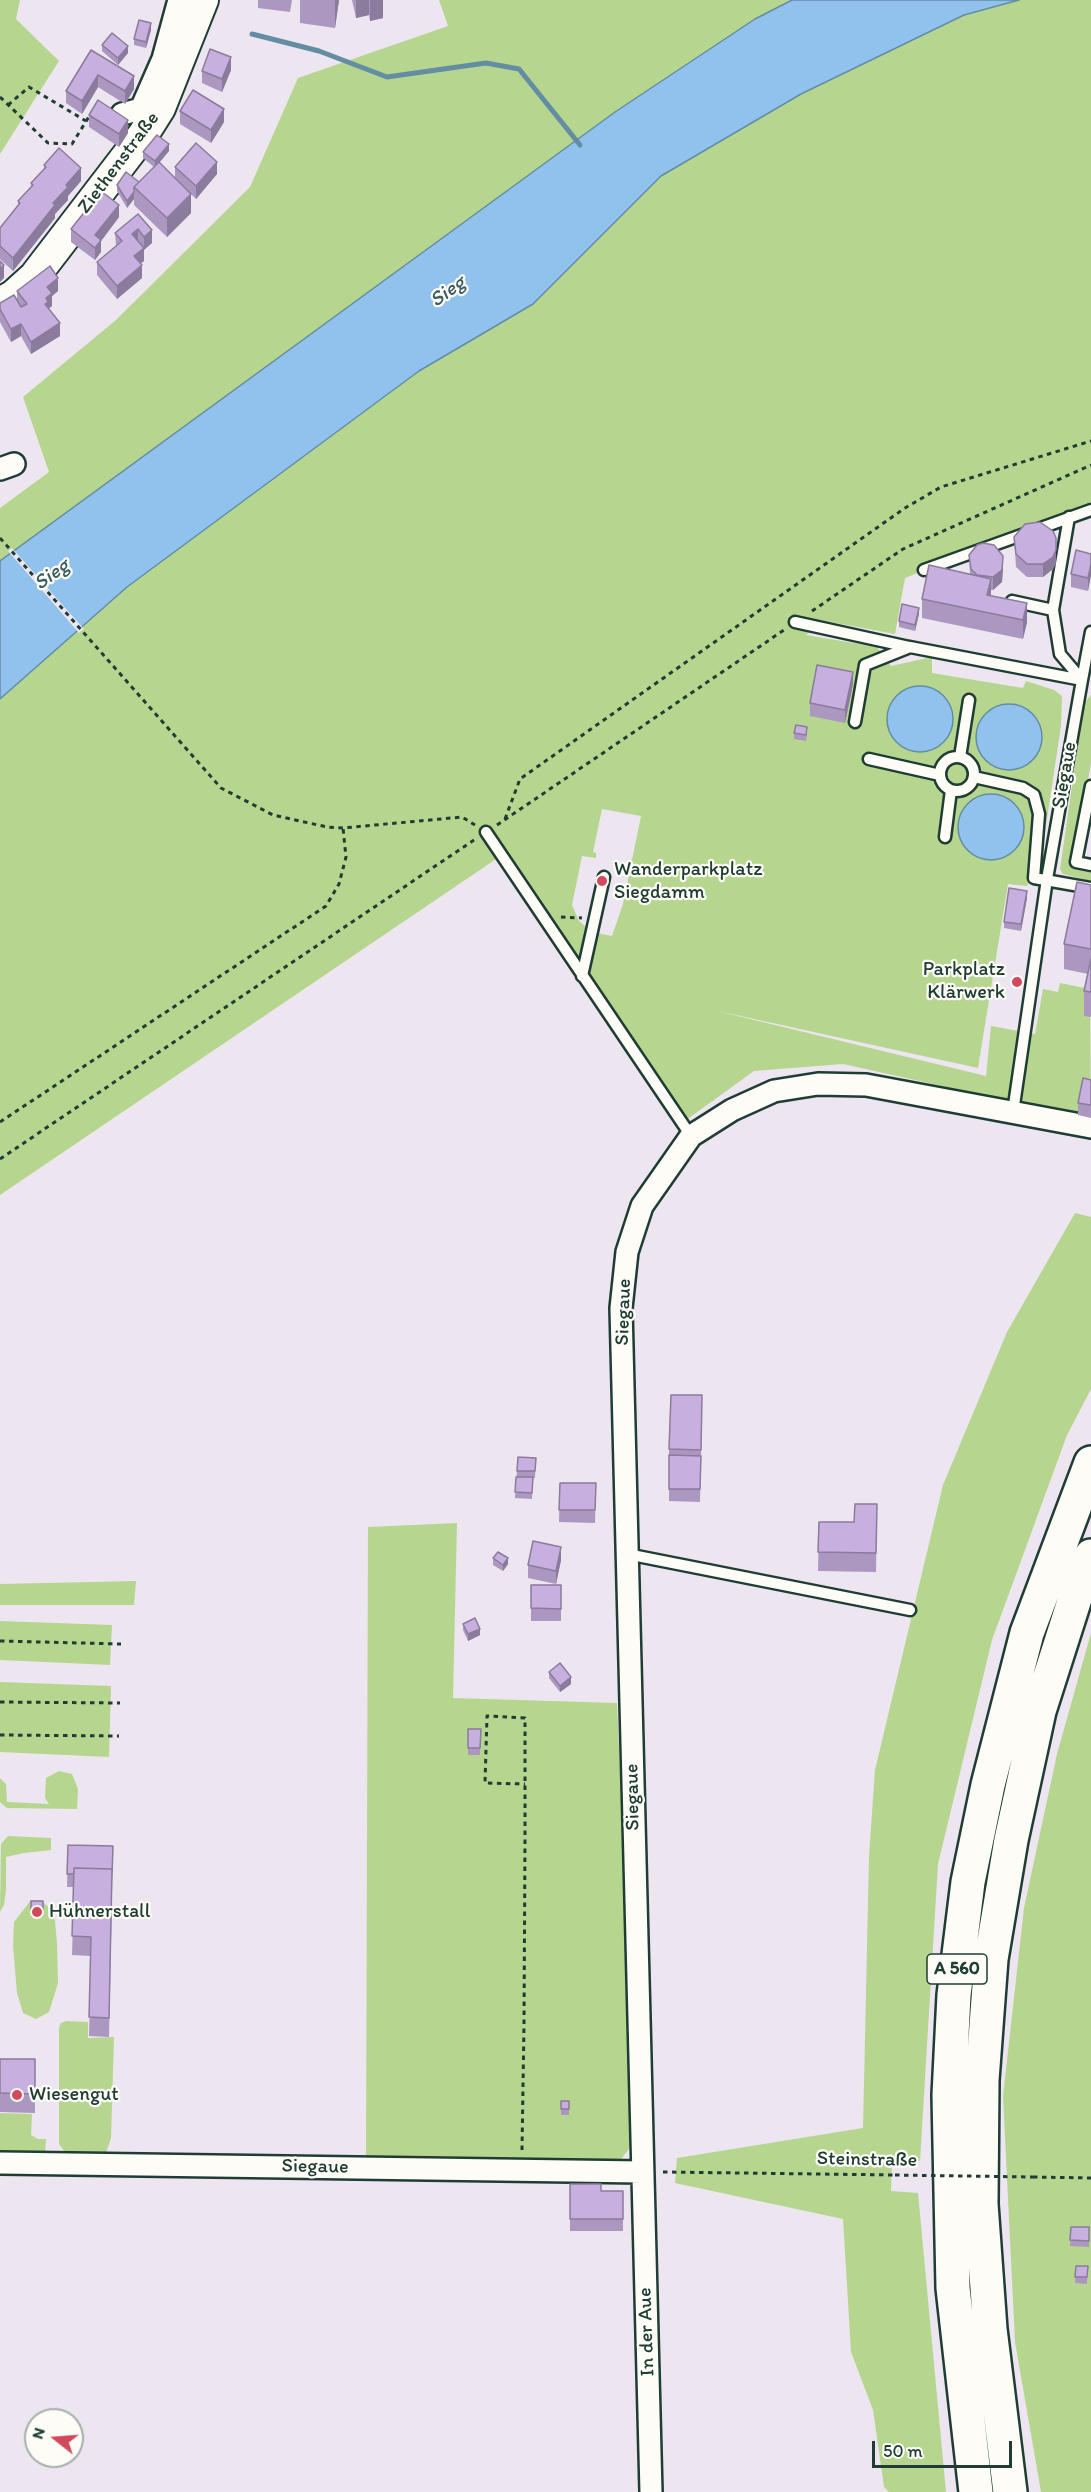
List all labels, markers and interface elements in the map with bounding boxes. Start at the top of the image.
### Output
street label: Ziethenstraße [73,107,165,219]
water label: Sieg [425,271,471,313]
water label: Sieg [29,554,75,596]
street label: Siegaue [1047,740,1083,810]
place label: Wanderparkplatz Siegdamm [614,858,763,905]
marker: Wanderparkplatz Siegdamm [595,874,609,888]
place label: Parkplatz Klärwerk [923,958,1005,1005]
marker: Parkplatz Klärwerk [1010,975,1024,989]
street label: Siegaue [611,1278,637,1346]
street label: Siegaue [620,1763,646,1831]
place label: Hühnerstall [49,1900,150,1924]
marker: Hühnerstall [30,1905,44,1919]
road number: A 560 [927,1954,987,1984]
place label: Wiesengut [29,2083,119,2107]
marker: Wiesengut [10,2088,24,2102]
street label: Steinstraße [817,2147,917,2173]
street label: Siegaue [281,2154,349,2180]
street label: In der Aue [633,2287,661,2377]
north arrow [24,2408,84,2468]
text: N [28,2425,49,2441]
scale bar [875,2429,1014,2467]
text: 50 m [883,2440,923,2462]

